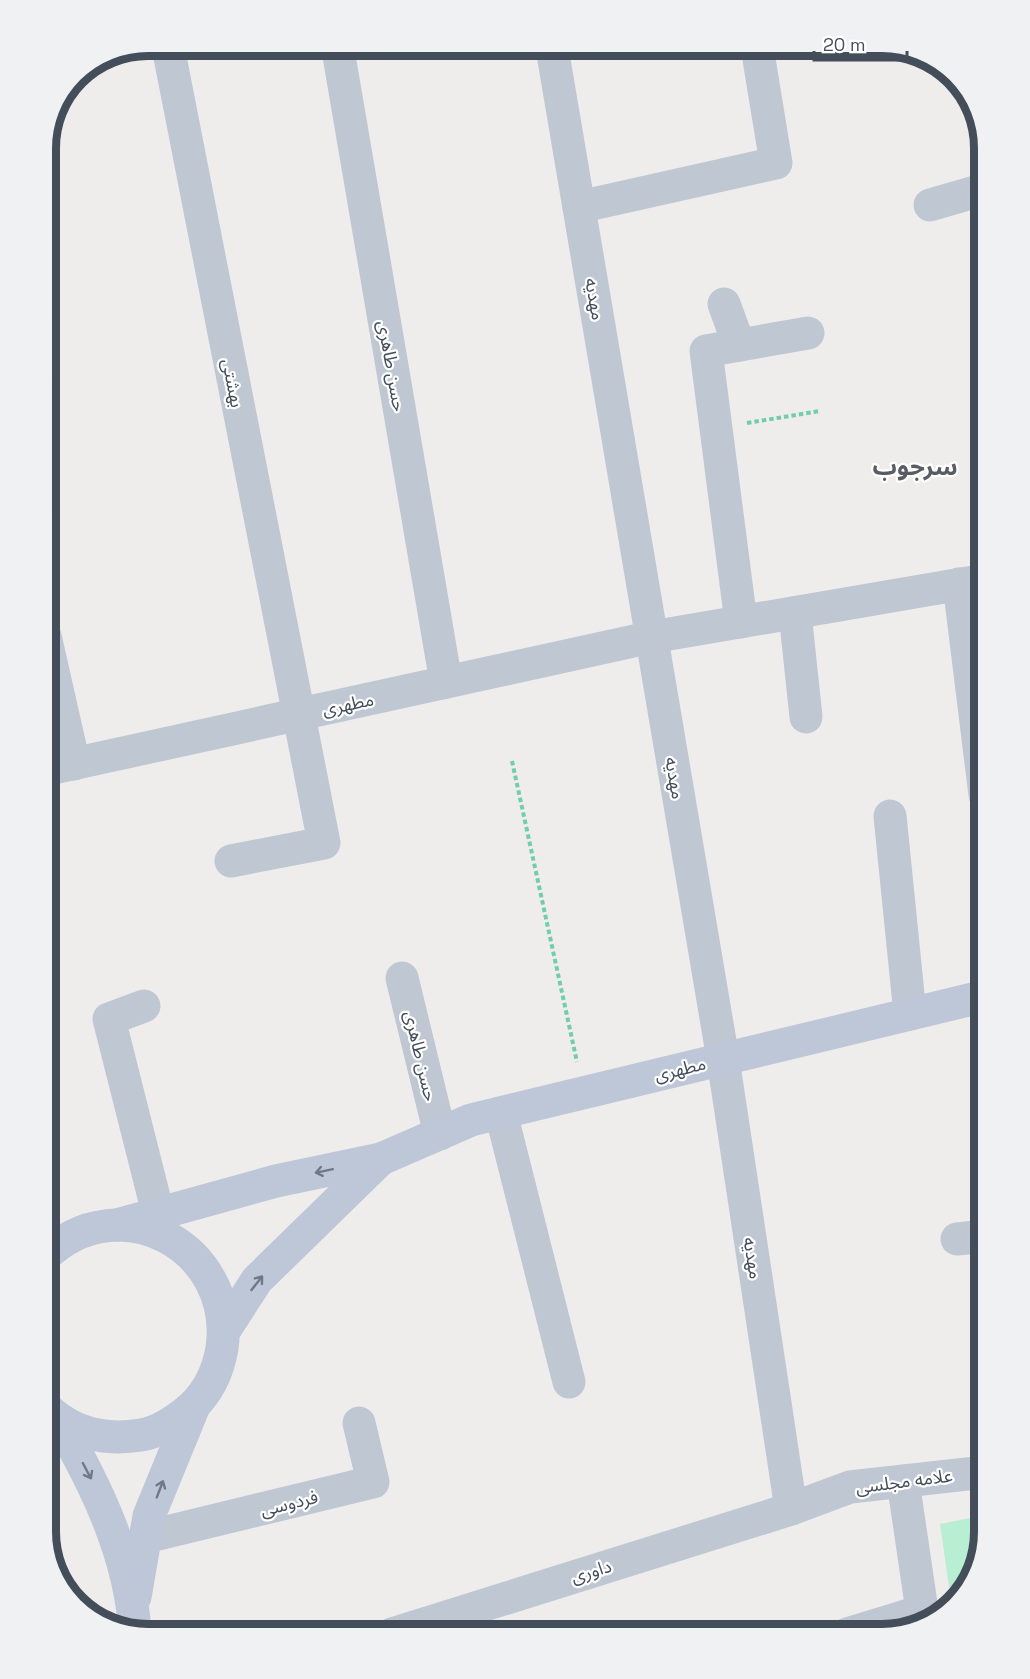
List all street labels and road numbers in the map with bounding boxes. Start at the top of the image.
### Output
street label: مهدیه [580,276,610,322]
street label: حسن طاهری [373,319,411,413]
street label: بهشتی [217,357,249,409]
street label: مطهری [320,687,376,721]
street label: مهدیه [660,755,690,801]
street label: حسن طاهری [399,1008,443,1104]
street label: مطهری [652,1052,708,1086]
street label: مهدیه [738,1235,768,1281]
street label: علامه مجلسی [854,1464,954,1498]
street label: فردوسی [258,1485,320,1521]
street label: داوری [568,1554,614,1588]

